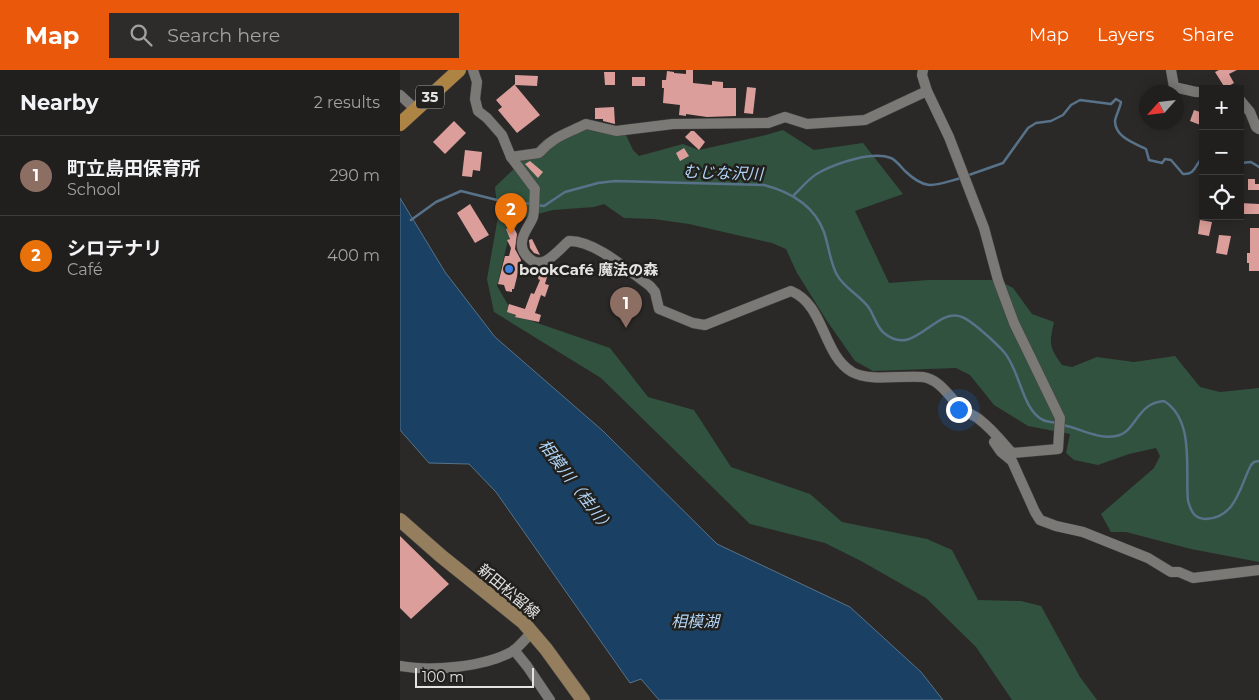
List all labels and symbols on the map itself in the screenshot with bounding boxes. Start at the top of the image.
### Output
north arrow [1139,85,1184,130]
road number: 35 [416,86,444,108]
water label: むじな沢川 [683,162,765,184]
pin: 2 [495,193,527,234]
place label: bookCafé 魔法の森 [519,260,658,279]
marker: bookCafé 魔法の森 [503,263,515,275]
pin: 1 [610,287,642,328]
your location [946,397,972,423]
water label: 相模川（桂川） [535,436,617,536]
street label: 新田松留線 [474,560,544,622]
water label: 相模湖 [671,612,722,631]
scale bar [415,665,534,688]

